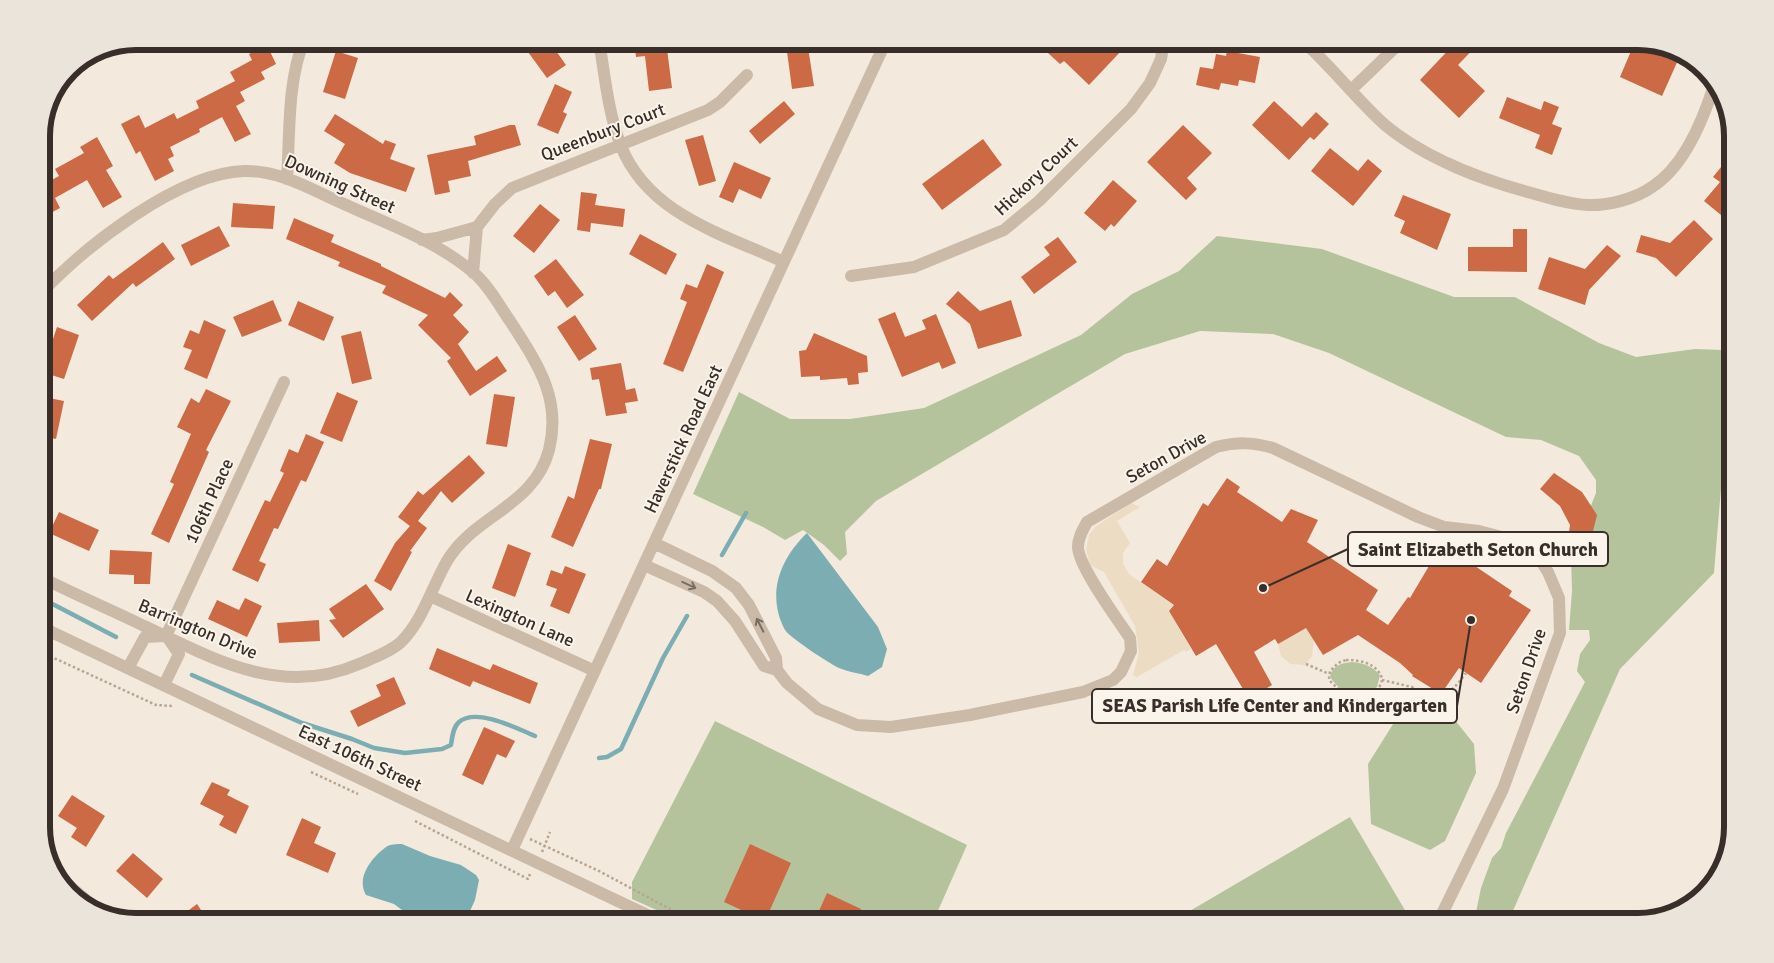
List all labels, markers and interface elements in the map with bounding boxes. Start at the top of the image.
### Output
street label: Queenbury Court [538,98,668,166]
street label: Hickory Court [990,132,1082,220]
street label: Downing Street [281,150,399,218]
street label: Haverstick Road East [639,361,727,517]
street label: Seton Drive [1122,426,1210,488]
street label: 106th Place [180,455,238,547]
callout: Saint Elizabeth Seton Church [1348,532,1608,566]
text: Saint Elizabeth Seton Church [1358,538,1598,562]
one-way arrow [681,581,696,591]
street label: Lexington Lane [462,584,578,652]
street label: Barrington Drive [135,594,261,664]
one-way arrow [755,618,765,633]
street label: Seton Drive [1501,626,1551,716]
callout: SEAS Parish Life Center and Kindergarten [1092,689,1457,723]
text: SEAS Parish Life Center and Kindergarten [1103,694,1447,718]
street label: East 106th Street [295,720,425,796]

